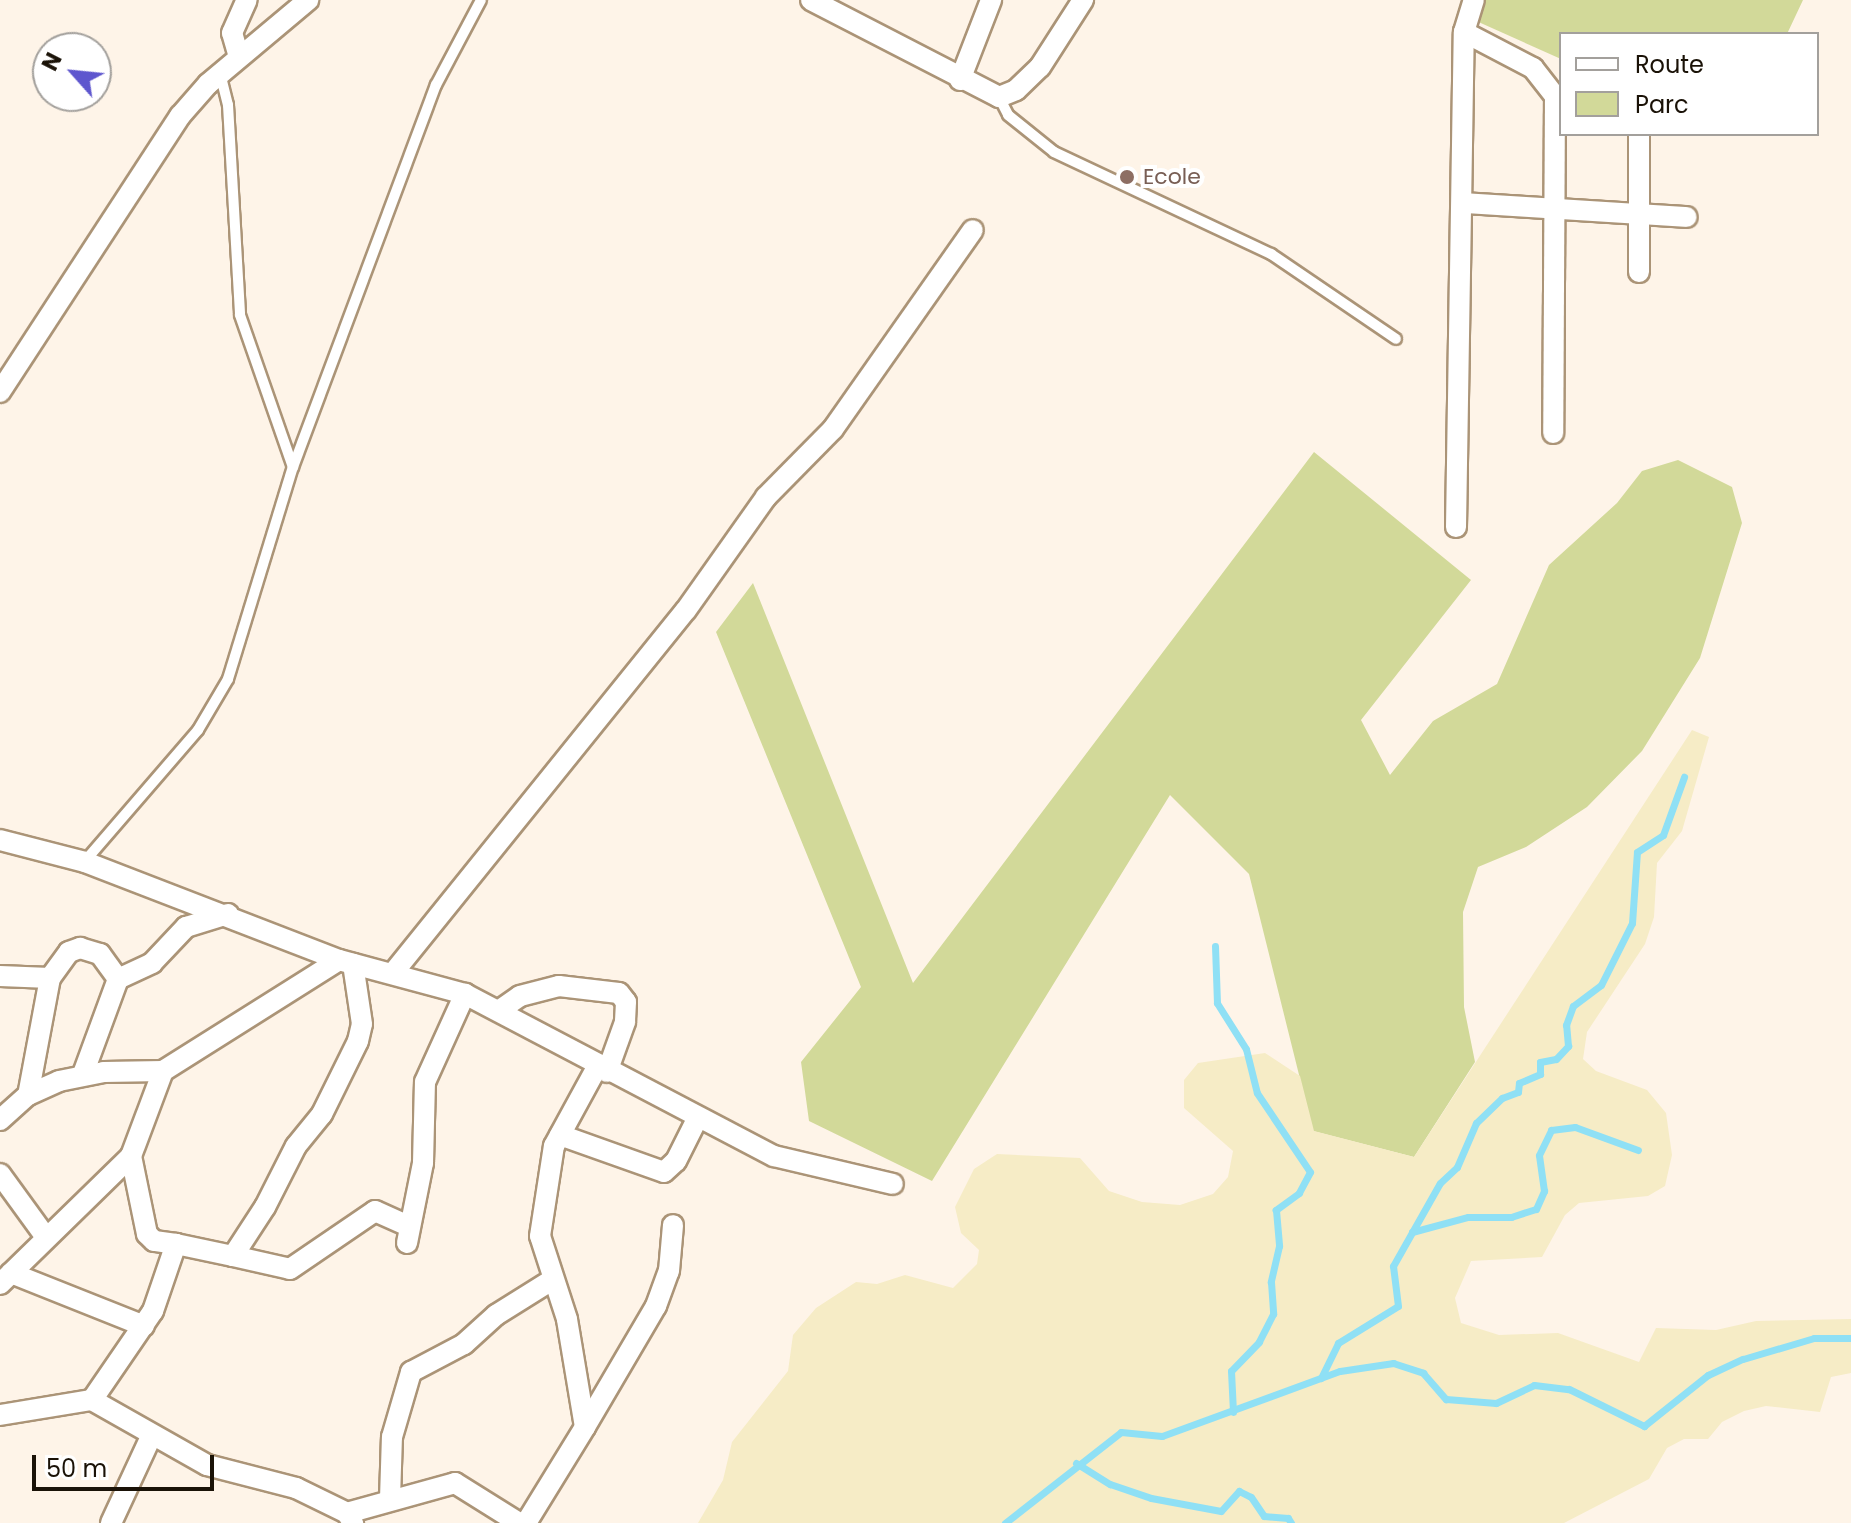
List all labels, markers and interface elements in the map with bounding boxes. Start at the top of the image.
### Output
north arrow [32,32,112,112]
legend [1559,32,1819,136]
text: N [34,47,70,76]
text: Route [1635,48,1704,81]
text: Parc [1635,88,1689,121]
place label: Ecole [1143,164,1201,190]
marker: Ecole [1118,168,1136,186]
scale bar [36,1439,218,1489]
text: 50 m [46,1452,107,1485]

